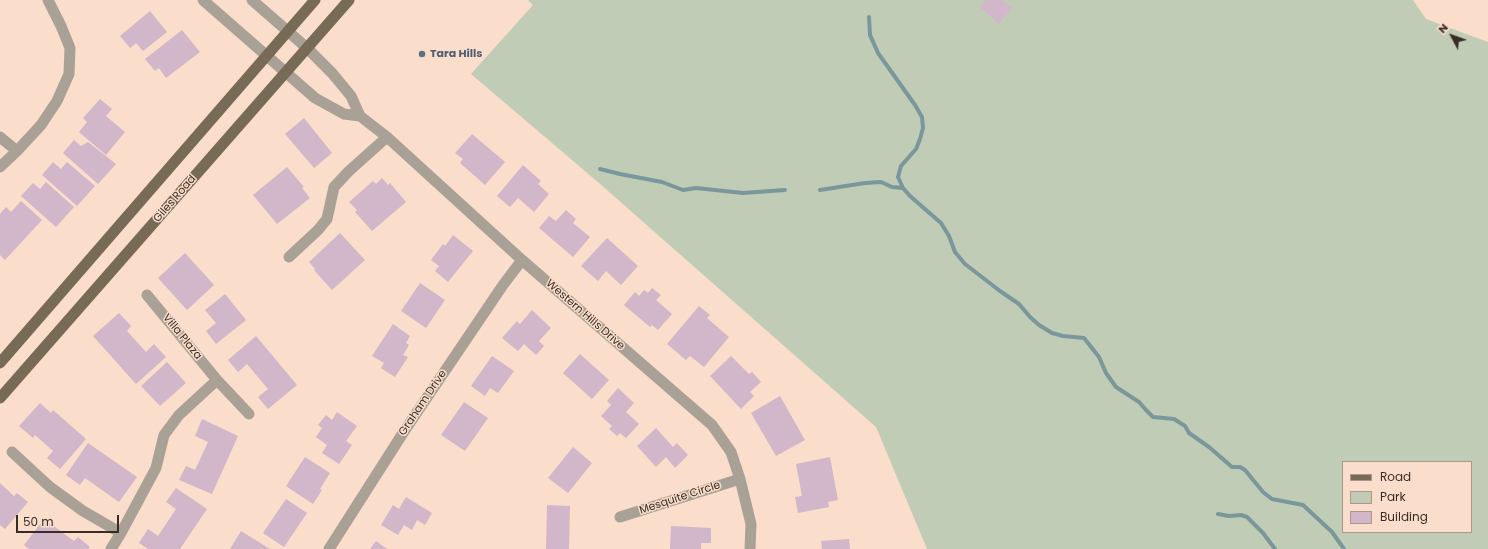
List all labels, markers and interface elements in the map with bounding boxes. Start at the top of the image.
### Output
north arrow [1432,16,1472,56]
text: N [1434,20,1452,37]
place label: Tara Hills [430,47,482,61]
marker: Tara Hills [417,49,427,59]
street label: Giles Road [151,173,199,225]
street label: Western Hills Drive [543,277,627,353]
street label: Villa Plaza [160,312,204,362]
street label: Graham Drive [396,368,450,438]
legend [1342,461,1472,533]
text: Road [1380,468,1411,485]
street label: Mesquite Circle [638,479,722,517]
text: Park [1380,488,1406,505]
scale bar [18,507,121,533]
text: Building [1380,508,1428,525]
text: 50 m [23,513,54,530]

